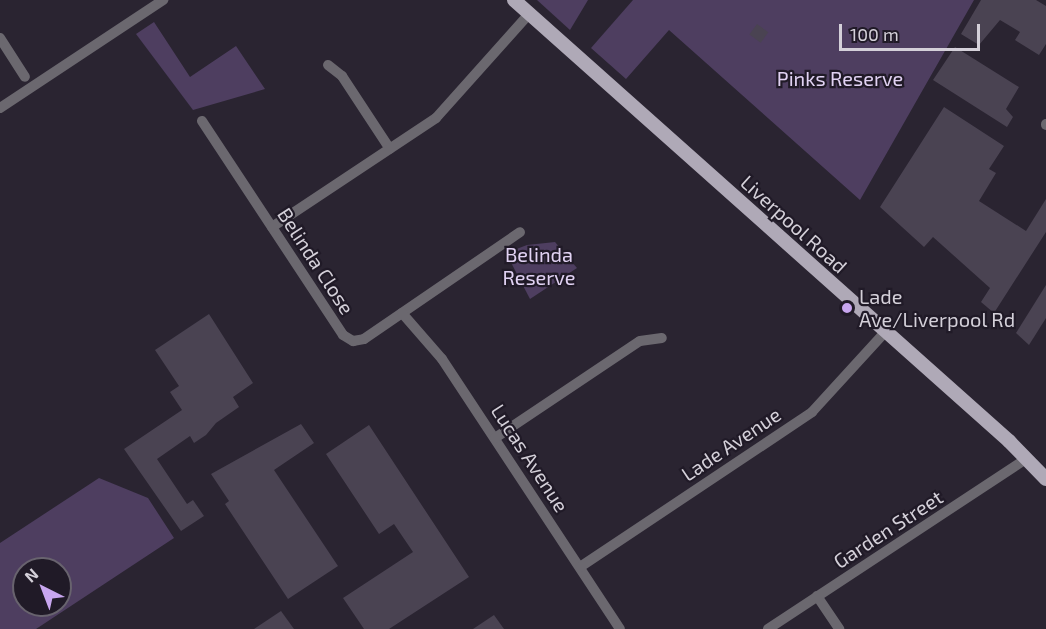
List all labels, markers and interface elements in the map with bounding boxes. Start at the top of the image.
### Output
scale bar [842,12,983,50]
text: 100 m [850,23,899,45]
park label: Pinks Reserve [777,66,903,90]
street label: Liverpool Road [736,170,852,278]
street label: Belinda Close [273,203,359,319]
park label: Belinda Reserve [502,243,576,290]
place label: Lade Ave/Liverpool Rd [859,284,1016,331]
marker: Lade Ave/Liverpool Rd [840,301,854,315]
street label: Lucas Avenue [486,399,574,517]
street label: Lade Avenue [677,402,785,486]
street label: Garden Street [829,485,947,573]
north arrow [12,557,72,617]
text: N [20,564,42,586]

